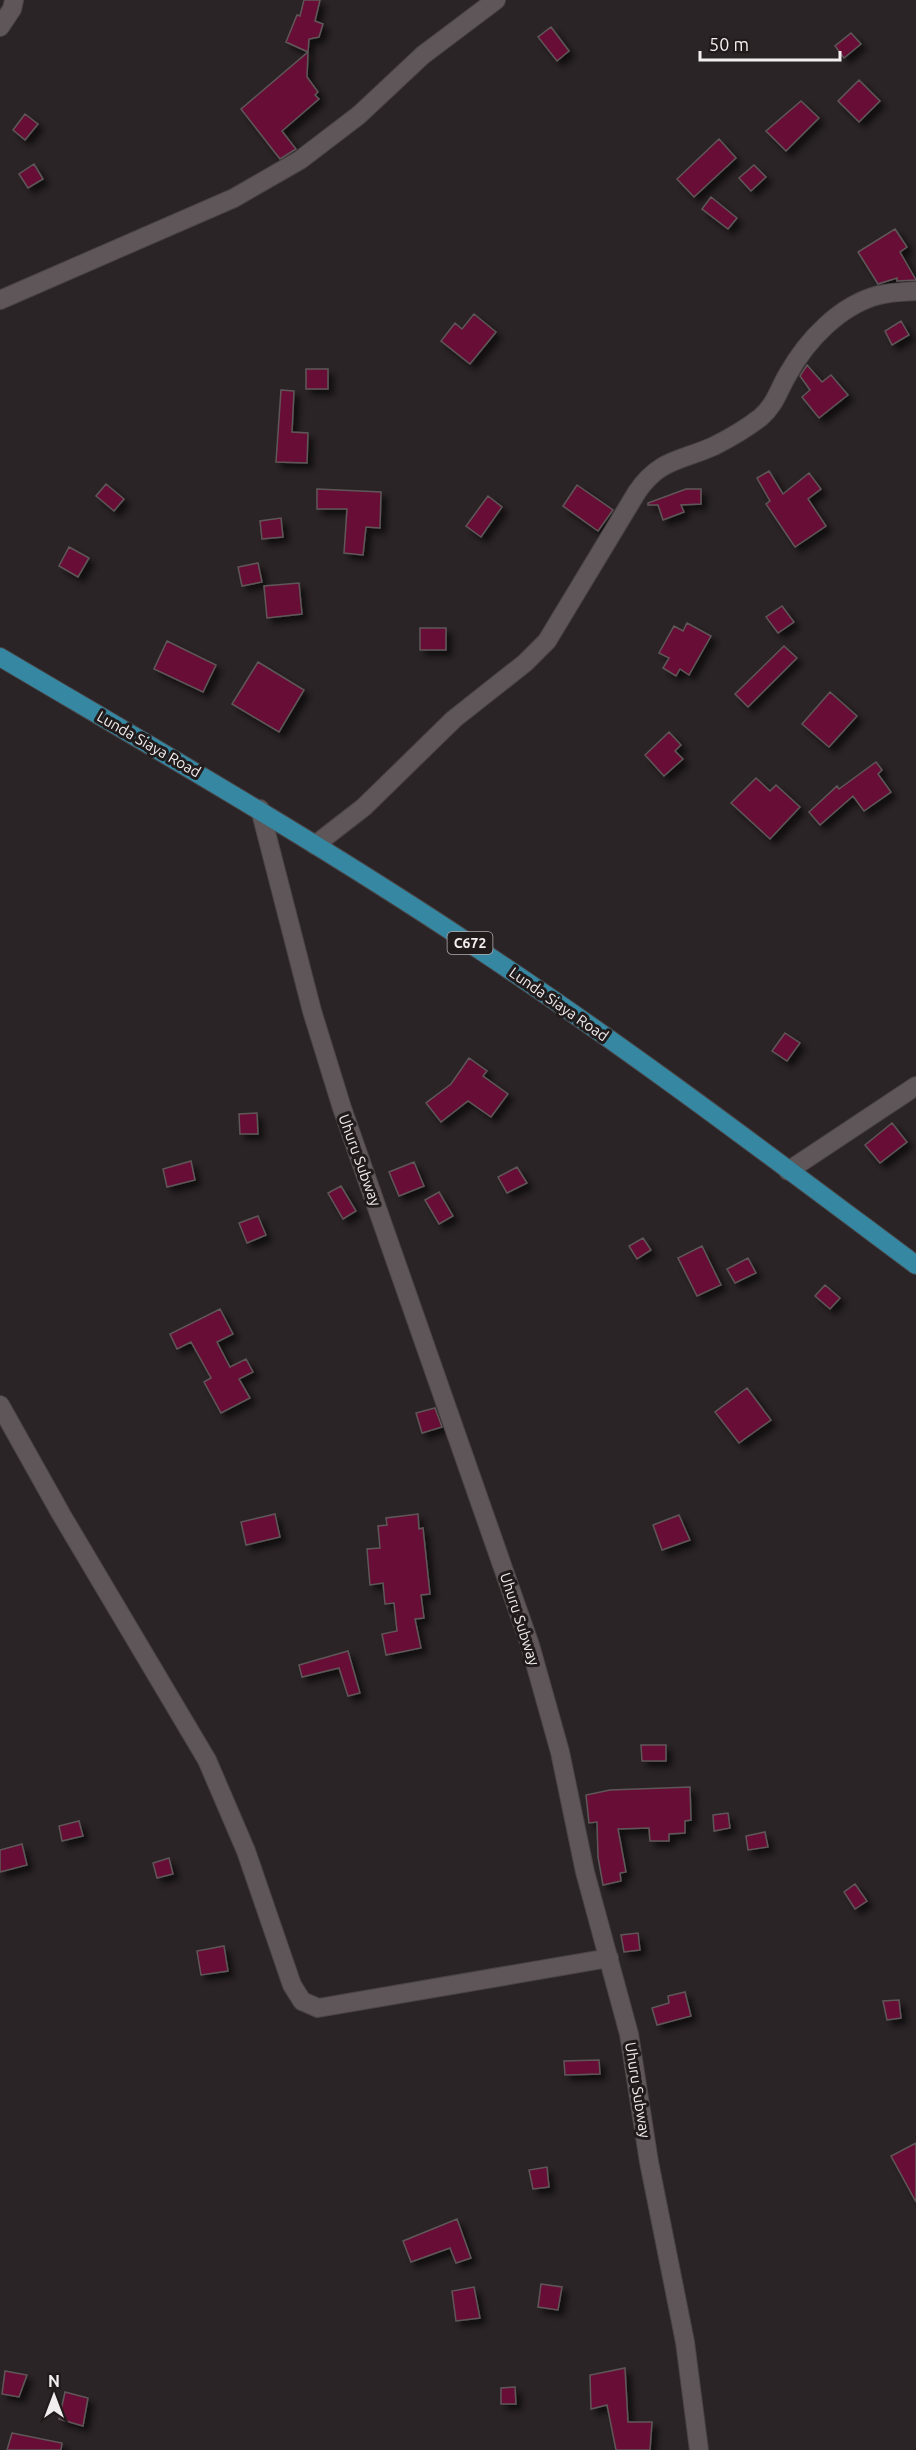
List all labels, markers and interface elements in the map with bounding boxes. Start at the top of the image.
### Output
scale bar [700,24,840,62]
text: 50 m [709,34,749,54]
street label: Lunda Siaya Road [94,707,204,781]
road number: C672 [448,932,492,954]
street label: Lunda Siaya Road [506,964,612,1044]
street label: Uhuru Subway [335,1112,385,1208]
street label: Uhuru Subway [497,1570,543,1668]
street label: Uhuru Subway [622,2041,654,2139]
north arrow [24,2366,84,2426]
text: N [48,2372,60,2390]

